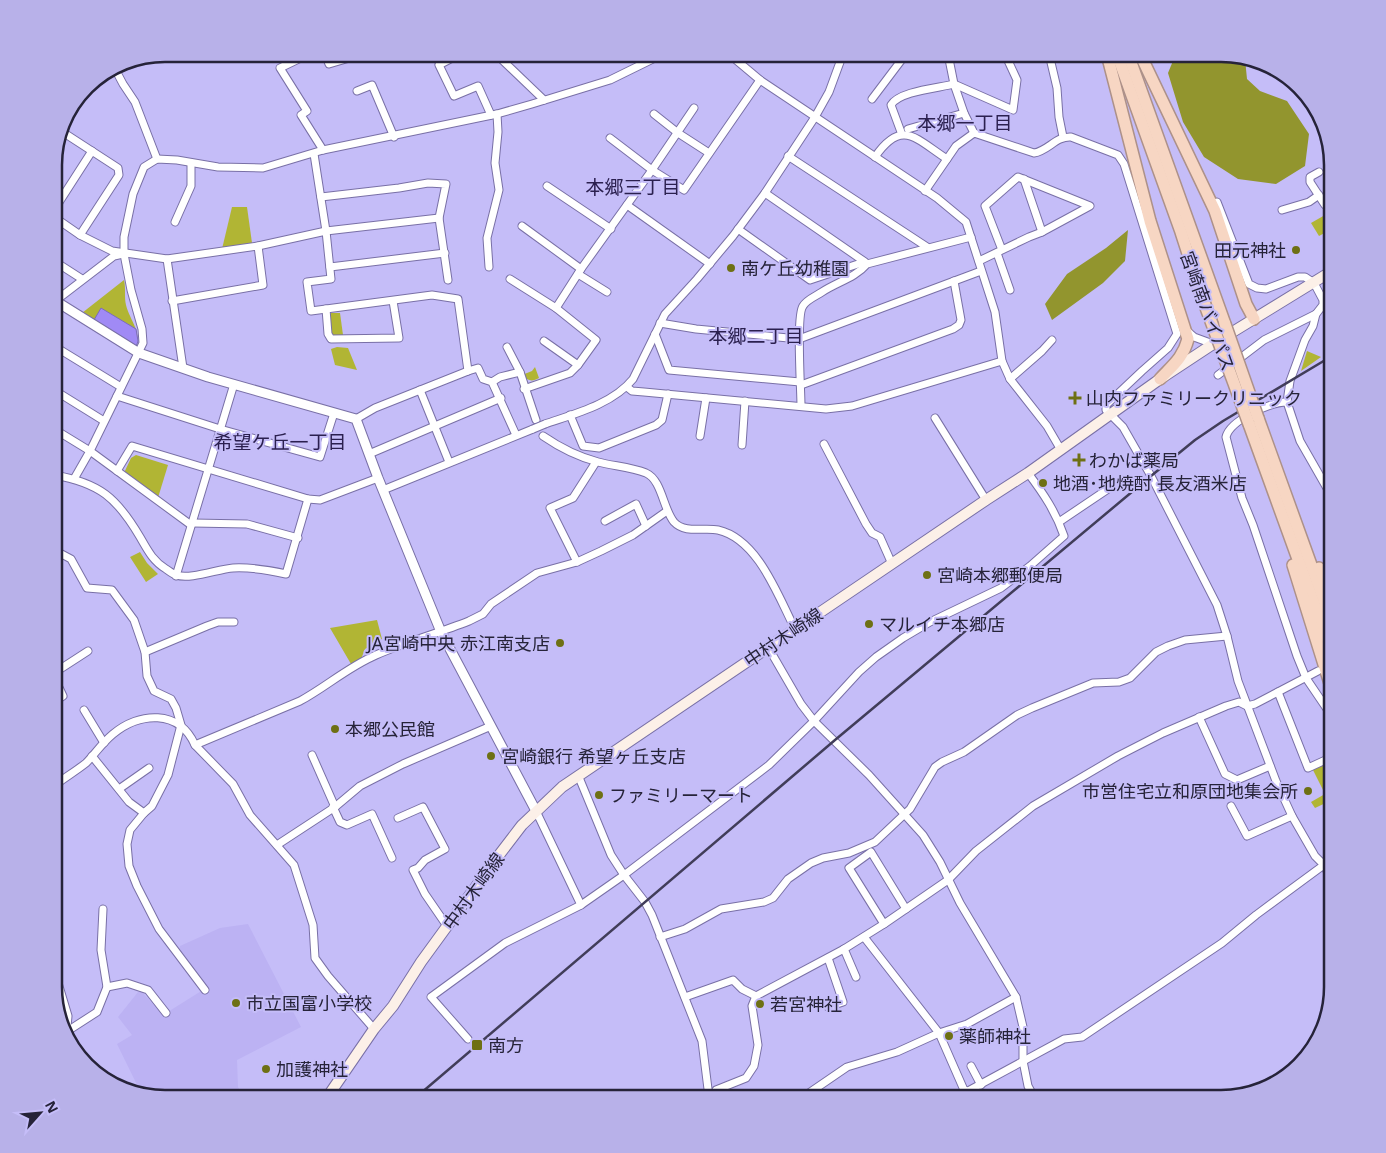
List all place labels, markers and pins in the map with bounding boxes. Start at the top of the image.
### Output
place label: 田元神社 [1214,238,1286,262]
marker: 田元神社 [1290,244,1302,256]
place label: 南ケ丘幼稚園 [741,256,849,280]
marker: 南ケ丘幼稚園 [725,262,737,274]
place label: 山内ファミリークリニック [1086,386,1302,410]
marker: 山内ファミリークリニック [1068,391,1082,405]
place label: わかば薬局 [1089,448,1179,472]
marker: わかば薬局 [1073,454,1085,466]
place label: 地酒･地焼酎 長友酒米店 [1053,471,1247,495]
marker: 地酒･地焼酎 長友酒米店 [1037,477,1049,489]
place label: 宮崎本郷郵便局 [937,563,1063,587]
marker: 宮崎本郷郵便局 [921,569,933,581]
place label: マルイチ本郷店 [879,612,1005,636]
marker: マルイチ本郷店 [863,618,875,630]
place label: JA宮崎中央 赤江南支店 [365,631,550,655]
marker: JA宮崎中央 赤江南支店 [554,637,566,649]
place label: 本郷公民館 [345,717,435,741]
marker: 本郷公民館 [329,723,341,735]
place label: 宮崎銀行 希望ヶ丘支店 [501,744,686,768]
marker: 宮崎銀行 希望ヶ丘支店 [485,750,497,762]
place label: 市営住宅立和原団地集会所 [1082,779,1298,803]
place label: ファミリーマート [609,783,753,807]
marker: 市営住宅立和原団地集会所 [1302,785,1314,797]
marker: ファミリーマート [593,789,605,801]
place label: 市立国富小学校 [246,991,372,1015]
place label: 若宮神社 [770,992,842,1016]
marker: 市立国富小学校 [230,997,242,1009]
marker: 若宮神社 [754,998,766,1010]
place label: 薬師神社 [959,1024,1031,1048]
marker: 薬師神社 [943,1030,955,1042]
place label: 南方 [488,1033,524,1057]
marker: 南方 [470,1038,484,1052]
place label: 加護神社 [276,1057,348,1081]
marker: 加護神社 [260,1063,272,1075]

